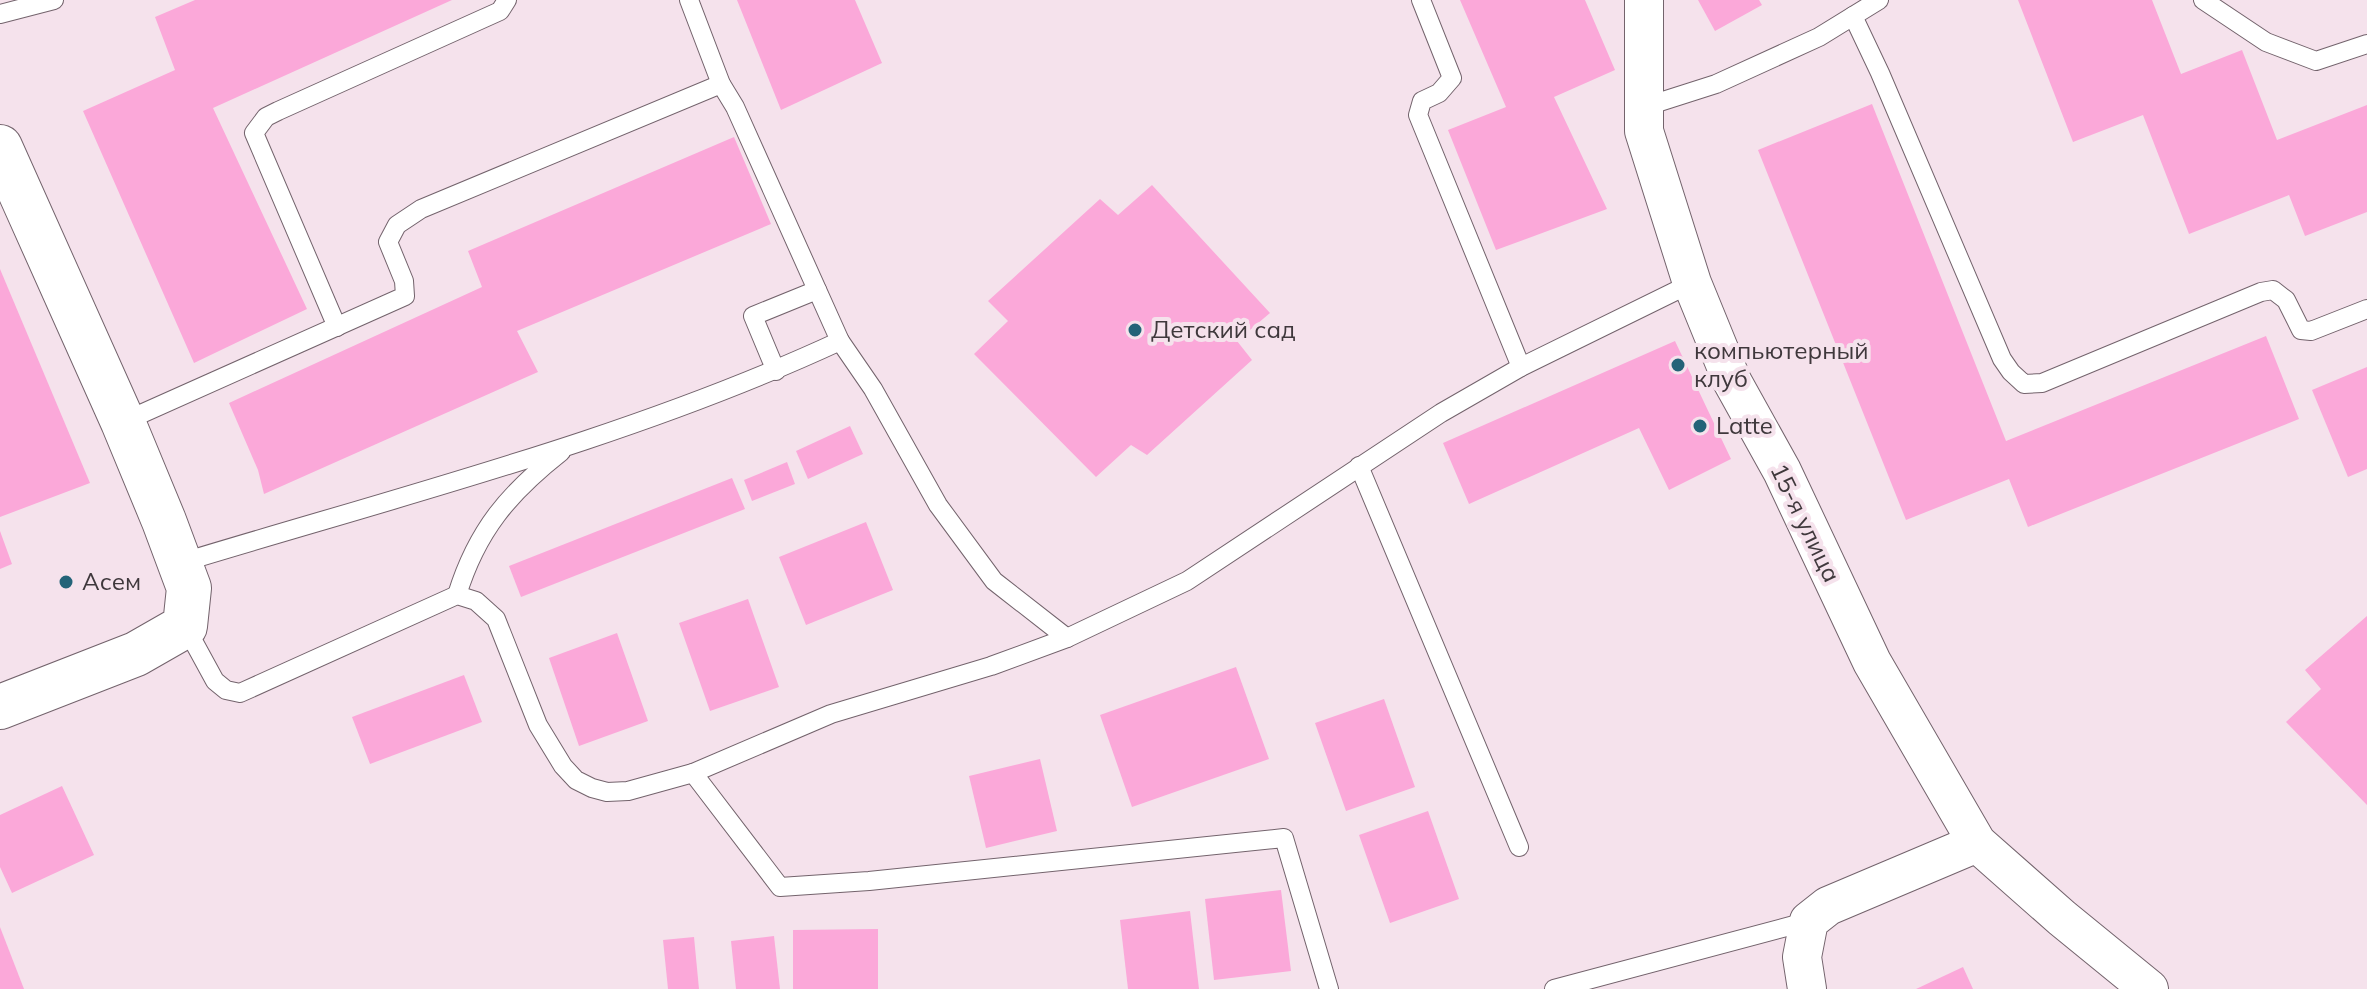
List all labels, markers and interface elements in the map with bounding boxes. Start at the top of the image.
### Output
place label: Детский сад [1151,314,1296,344]
marker: Детский сад [1126,321,1144,339]
place label: компьютерный клуб [1694,335,1869,393]
marker: компьютерный клуб [1669,356,1687,374]
place label: Latte [1716,410,1773,440]
marker: Latte [1691,417,1709,435]
street label: 15-я улица [1764,458,1848,587]
place label: Асем [82,566,141,596]
marker: Асем [57,573,75,591]

